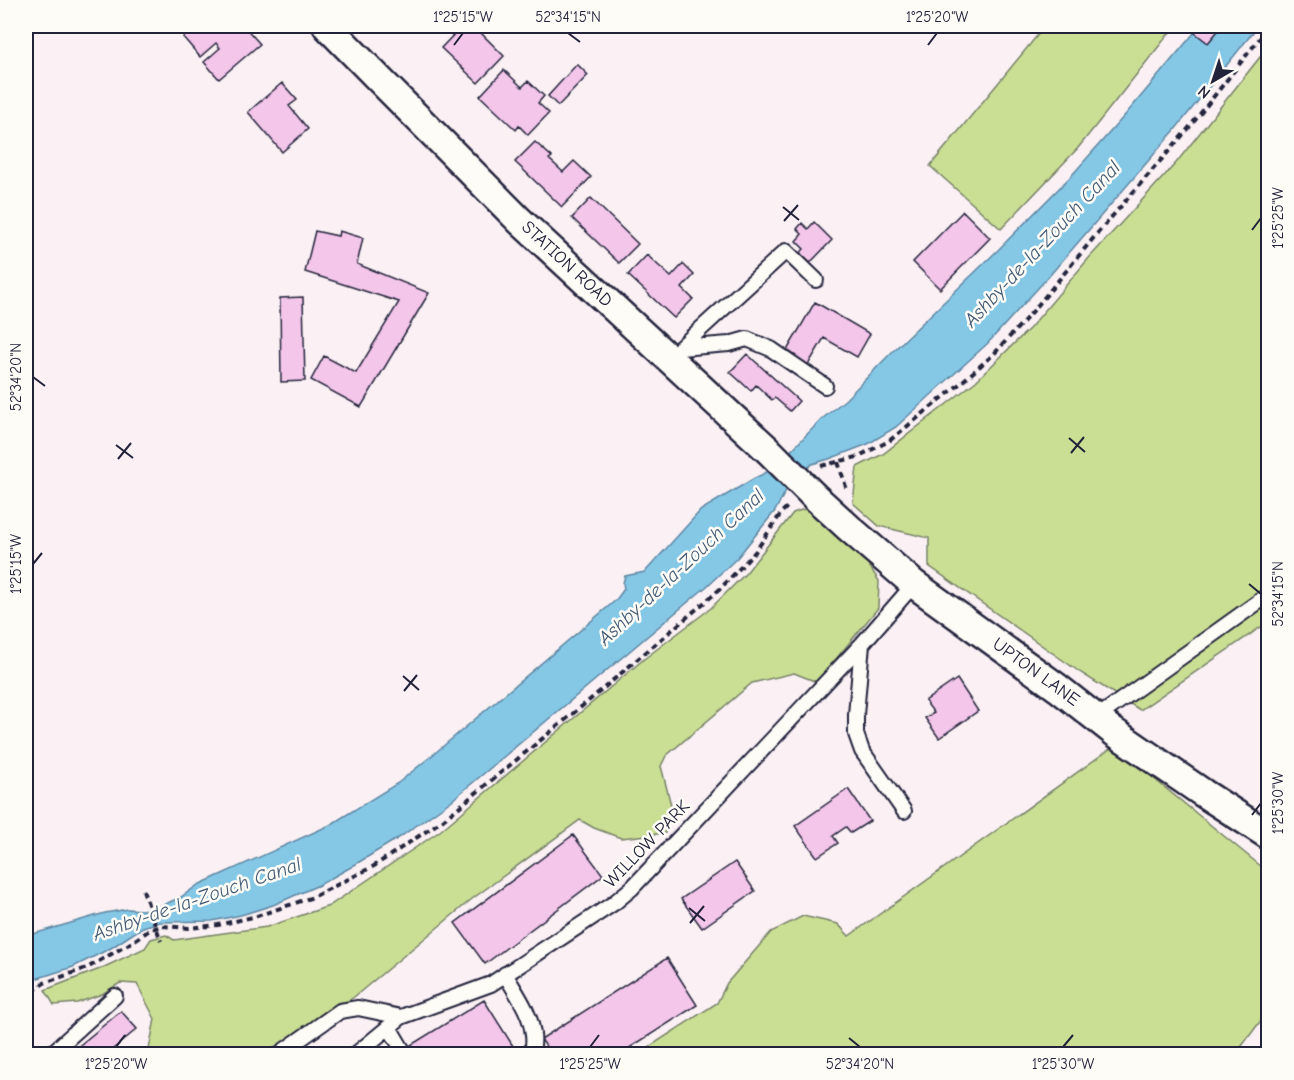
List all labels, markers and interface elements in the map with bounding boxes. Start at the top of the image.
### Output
text: 1°25'15"W [433,8,493,26]
text: 52°34'15"N [535,8,601,26]
text: 1°25'20"W [906,8,968,26]
north arrow [1183,51,1243,111]
text: N [1194,82,1214,102]
water label: Ashby-de-la-Zouch Canal [958,156,1125,332]
text: 1°25'25"W [1269,187,1287,249]
street label: STATION ROAD [517,217,617,311]
text: 52°34'20"N [7,343,25,411]
water label: Ashby-de-la-Zouch Canal [593,484,769,651]
text: 1°25'15"W [7,534,25,594]
text: 52°34'15"N [1269,561,1287,627]
street label: UPTON LANE [988,633,1084,711]
text: 1°25'30"W [1269,772,1287,834]
street label: WILLOW PARK [600,796,694,892]
water label: Ashby-de-la-Zouch Canal [89,852,305,946]
text: 1°25'20"W [85,1055,147,1073]
text: 1°25'25"W [559,1055,621,1073]
text: 52°34'20"N [826,1055,894,1073]
text: 1°25'30"W [1032,1055,1094,1073]

